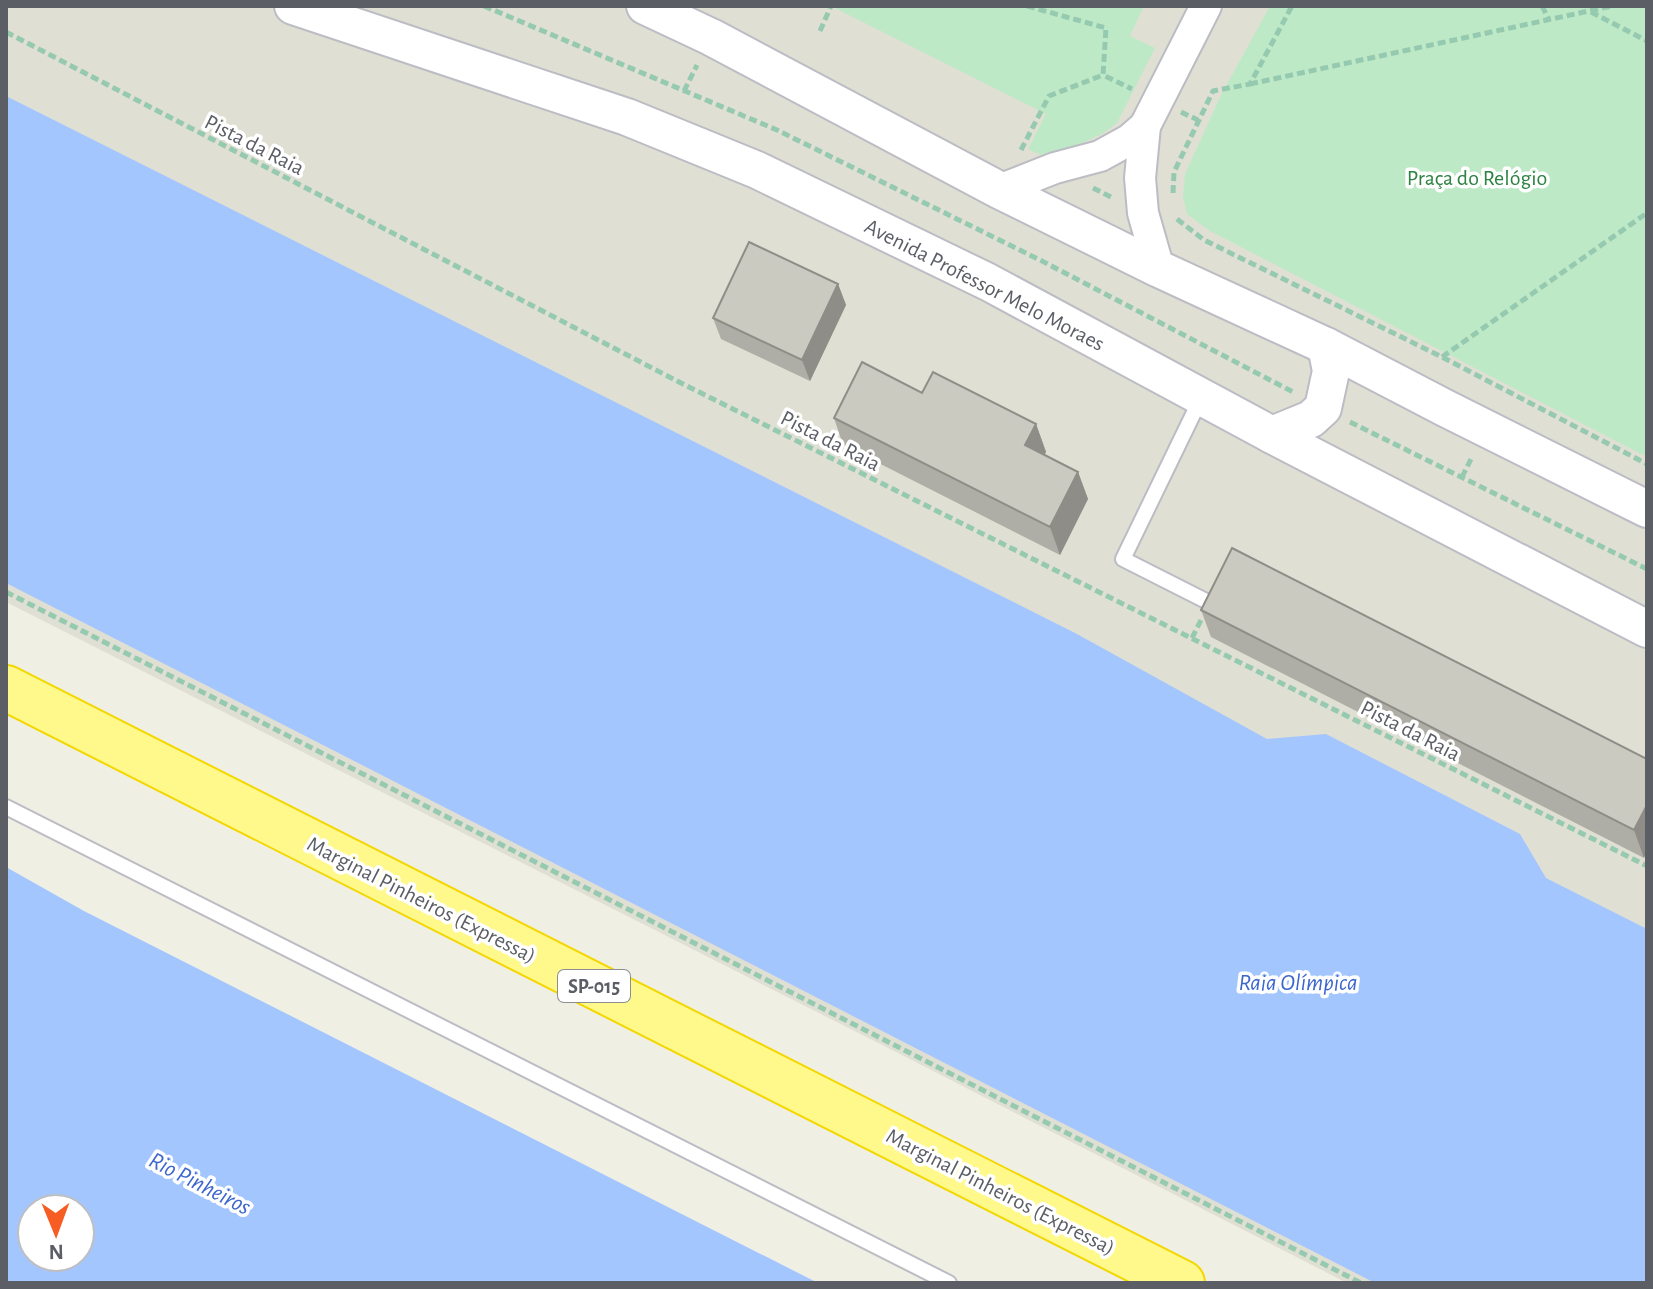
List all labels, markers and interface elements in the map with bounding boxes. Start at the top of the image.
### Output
street label: Pista da Raia [201,110,308,179]
park label: Praça do Relógio [1407,167,1547,189]
street label: Avenida Professor Melo Moraes [861,215,1108,355]
street label: Pista da Raia [777,406,884,475]
street label: Pista da Raia [1357,696,1464,765]
street label: Marginal Pinheiros (Expressa) [304,833,539,967]
road number: SP-015 [558,970,630,1002]
water label: Raia Olímpica [1238,971,1358,995]
street label: Marginal Pinheiros (Expressa) [883,1125,1118,1259]
water label: Rio Pinheiros [145,1148,255,1220]
north arrow [16,1193,96,1273]
text: N [48,1241,64,1263]

